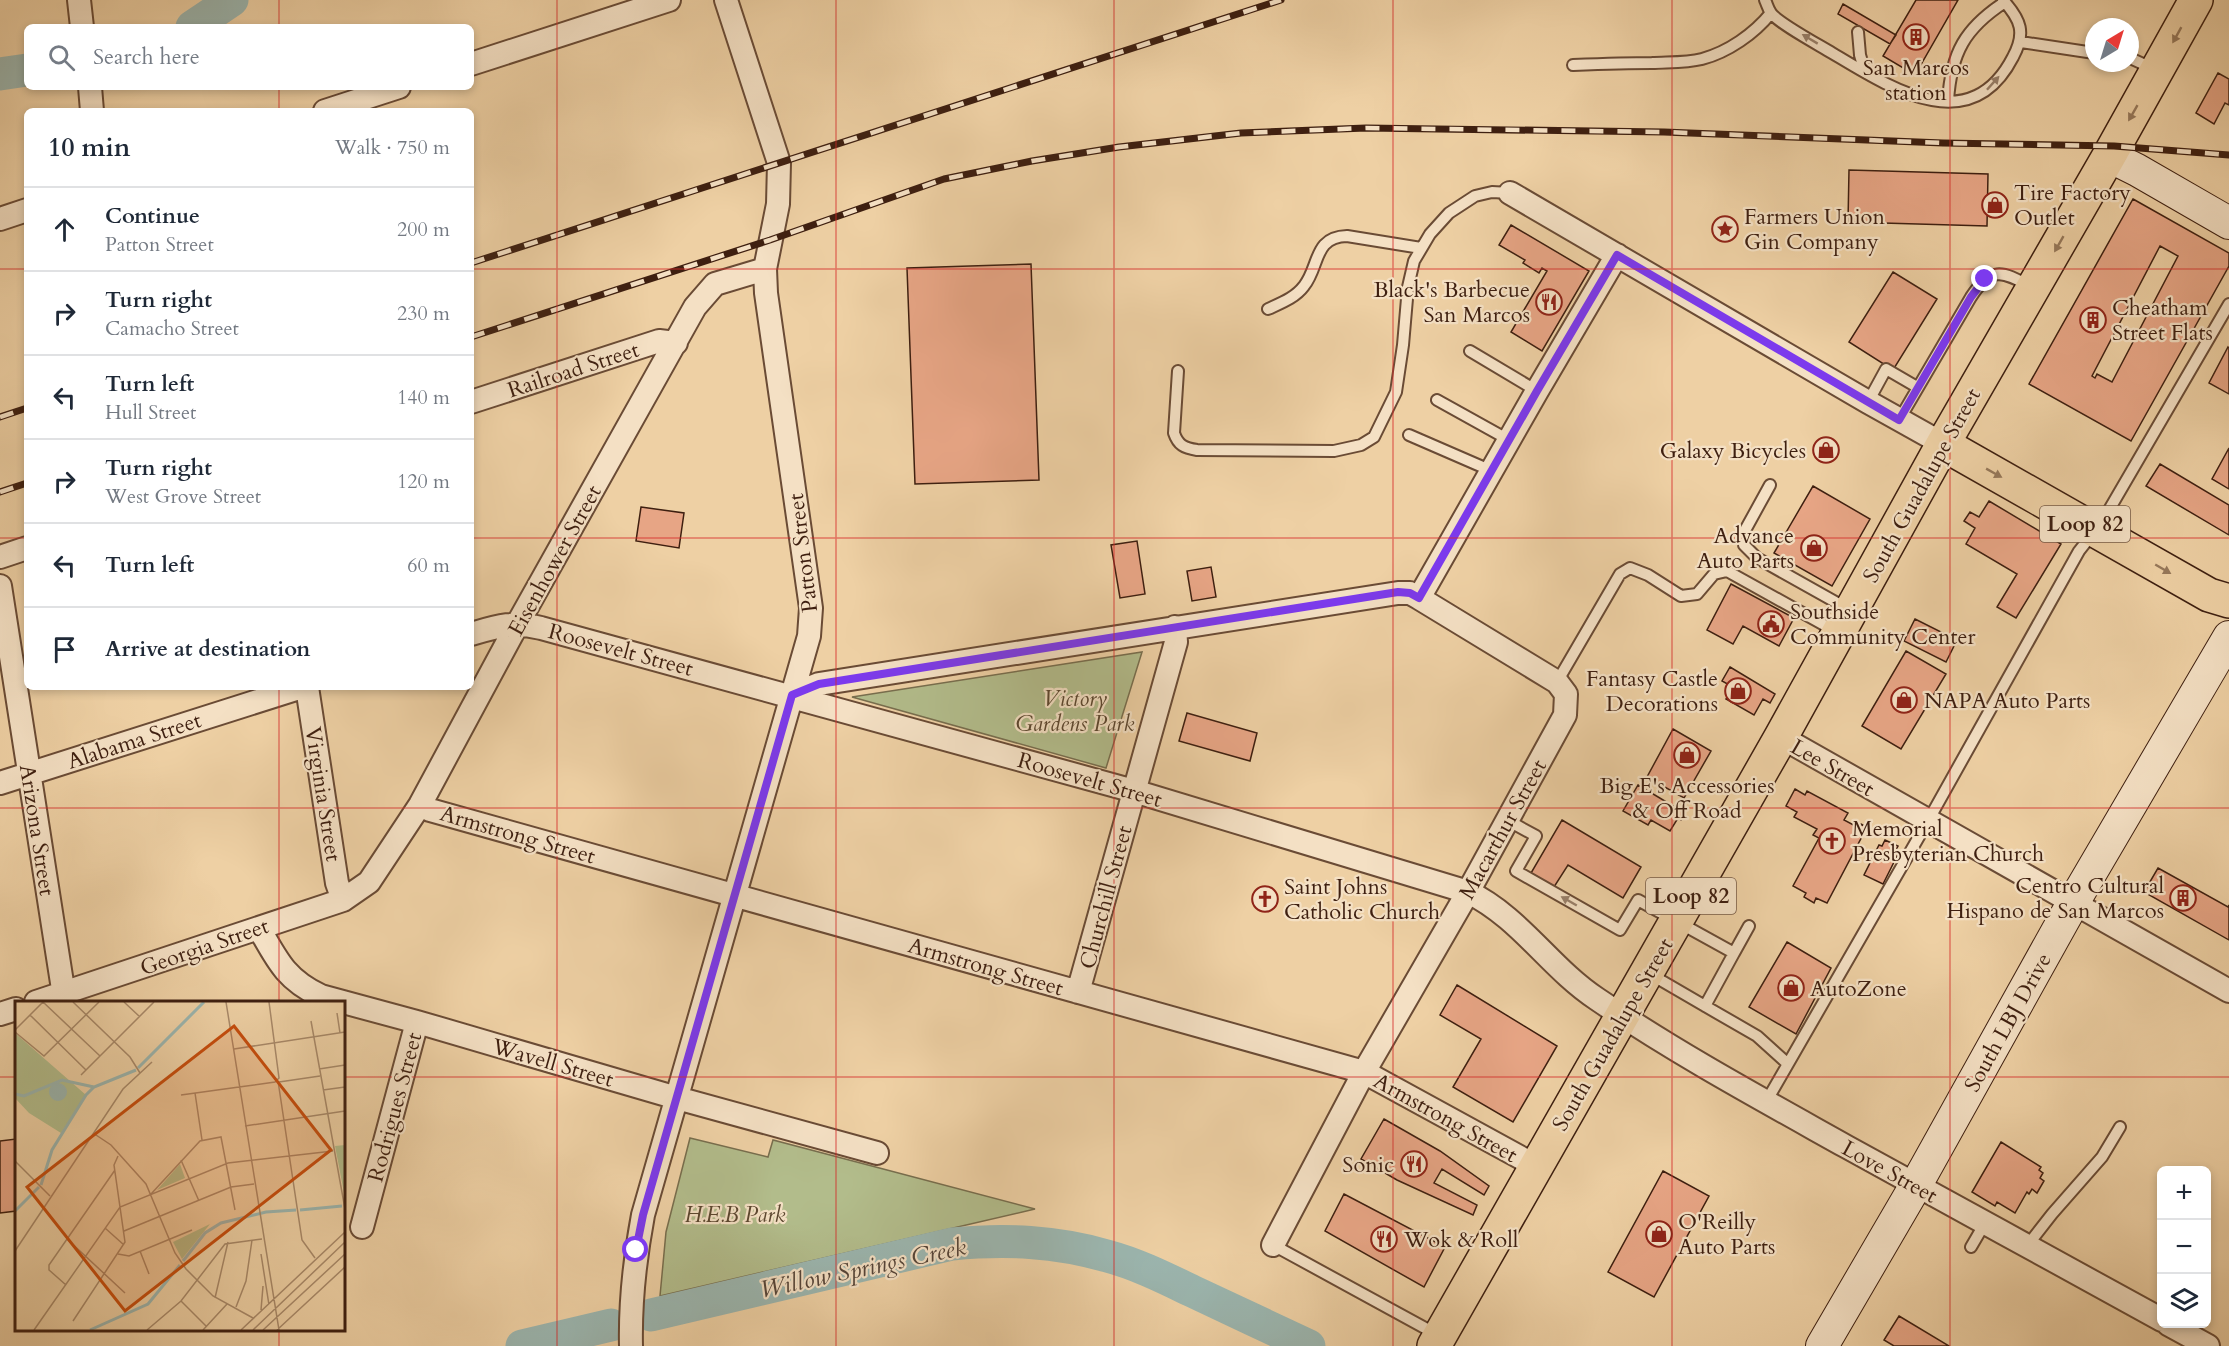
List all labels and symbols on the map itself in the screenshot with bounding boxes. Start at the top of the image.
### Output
north arrow [2085,18,2139,72]
building icon: San Marcos station [1901,22,1931,52]
one-way arrow [2172,27,2182,44]
one-way arrow [1801,34,1818,45]
place label: San Marcos station [1863,53,1969,108]
one-way arrow [1986,76,2000,91]
one-way arrow [2128,105,2138,122]
place label: Tire Factory Outlet [2014,178,2131,233]
shop icon: Tire Factory Outlet [1980,190,2010,220]
place label: Farmers Union Gin Company [1744,202,1885,257]
place icon: Farmers Union Gin Company [1710,214,1740,244]
one-way arrow [2054,235,2064,252]
route end [1971,265,1997,291]
place label: Black's Barbecue San Marcos [1373,275,1530,330]
restaurant icon: Black's Barbecue San Marcos [1534,287,1564,317]
place label: Cheatham Street Flats [2112,293,2213,348]
building icon: Cheatham Street Flats [2078,305,2108,335]
street label: Railroad Street [504,335,643,405]
street label: South Guadalupe Street [1856,383,1988,588]
shop icon: Galaxy Bicycles [1811,435,1841,465]
place label: Galaxy Bicycles [1660,436,1806,466]
one-way arrow [1986,467,2002,478]
street label: Eisenhower Street [501,480,609,641]
street label: Patton Street [781,492,825,614]
road number: Loop 82 [2040,506,2130,542]
place label: Advance Auto Parts [1697,521,1794,576]
shop icon: Advance Auto Parts [1799,533,1829,563]
one-way arrow [2155,564,2172,574]
place label: Southside Community Center [1790,597,1976,652]
public building icon: Southside Community Center [1756,609,1786,639]
street label: Roosevelt Street [545,616,697,684]
place label: Fantasy Castle Decorations [1586,664,1718,719]
shop icon: Fantasy Castle Decorations [1723,676,1753,706]
park label: Victory Gardens Park [1016,684,1135,739]
shop icon: NAPA Auto Parts [1889,685,1919,715]
place label: NAPA Auto Parts [1924,686,2090,716]
street label: Alabama Street [64,705,205,777]
street label: Virginia Street [298,725,348,864]
street label: Lee Street [1785,732,1880,804]
shop icon: Big E's Accessories & Off Road [1672,740,1702,770]
street label: Roosevelt Street [1014,745,1165,815]
street label: Macarthur Street [1452,754,1554,905]
street label: Arizona Street [12,762,62,898]
place label: Big E's Accessories & Off Road [1599,771,1775,826]
street label: Armstrong Street [437,798,599,871]
place label: Memorial Presbyterian Church [1852,814,2044,869]
street label: Churchill Street [1072,822,1140,972]
church icon: Memorial Presbyterian Church [1817,826,1847,856]
place label: Centro Cultural Hispano de San Marcos [1946,871,2164,926]
place label: Saint Johns Catholic Church [1284,872,1440,927]
road number: Loop 82 [1646,878,1736,914]
building icon: Centro Cultural Hispano de San Marcos [2168,883,2198,913]
church icon: Saint Johns Catholic Church [1250,884,1280,914]
one-way arrow [1561,896,1577,907]
street label: Georgia Street [136,911,273,983]
street label: Armstrong Street [905,930,1067,1003]
street label: South Guadalupe Street [1545,932,1680,1137]
street label: South LBJ Drive [1957,948,2059,1097]
shop icon: AutoZone [1776,973,1806,1003]
place label: AutoZone [1810,974,1907,1004]
inset map [15,1001,345,1331]
street label: Rodrigues Street [361,1029,429,1185]
street label: Wavell Street [488,1031,617,1095]
street label: Armstrong Street [1368,1066,1523,1170]
street label: Love Street [1836,1133,1943,1211]
restaurant icon: Sonic [1399,1149,1429,1179]
place label: Sonic [1342,1150,1394,1180]
park label: H.E.B Park [685,1200,786,1230]
place label: O'Reilly Auto Parts [1678,1207,1775,1262]
shop icon: O'Reilly Auto Parts [1644,1219,1674,1249]
restaurant icon: Wok & Roll [1369,1224,1399,1254]
place label: Wok & Roll [1403,1225,1519,1255]
water label: Willow Springs Creek [757,1230,969,1306]
route start [622,1236,648,1262]

